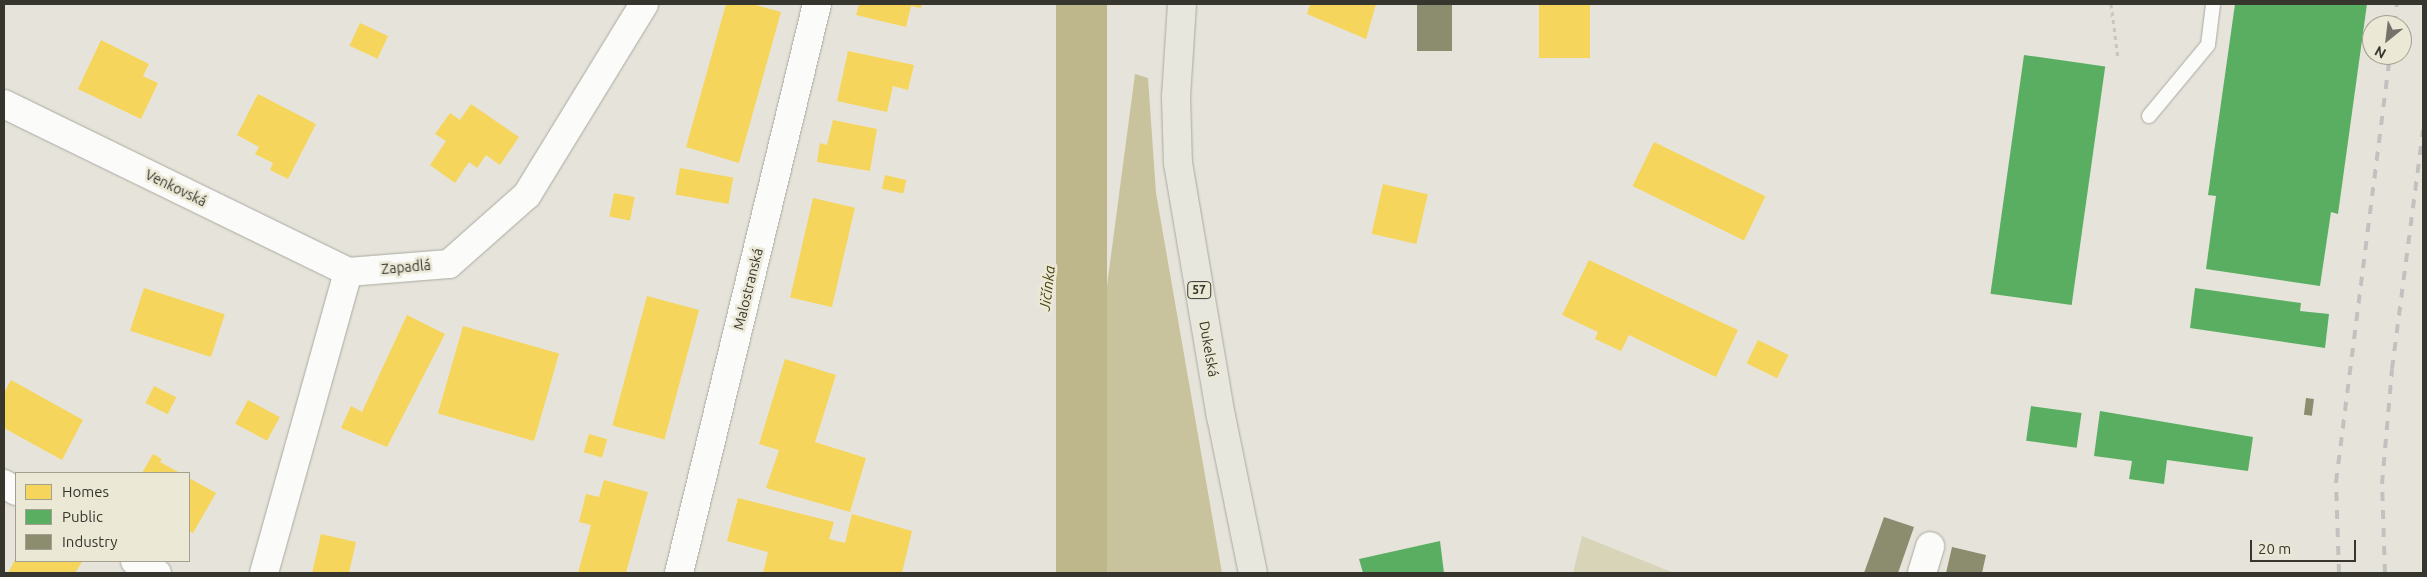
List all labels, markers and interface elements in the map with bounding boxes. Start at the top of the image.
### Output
north arrow [2362,15,2412,65]
text: N [2372,43,2389,62]
street label: Venkovská [143,166,209,210]
street label: Malostranská [730,246,766,332]
street label: Zapadlá [381,256,431,278]
water label: Jičínka [1035,264,1059,312]
road number: 57 [1186,280,1212,300]
street label: Dukelská [1196,320,1222,378]
legend [15,472,190,562]
text: Homes [62,483,109,500]
text: Public [62,508,103,525]
scale bar [2252,530,2358,562]
text: Industry [62,533,117,550]
text: 20 m [2258,540,2291,557]

